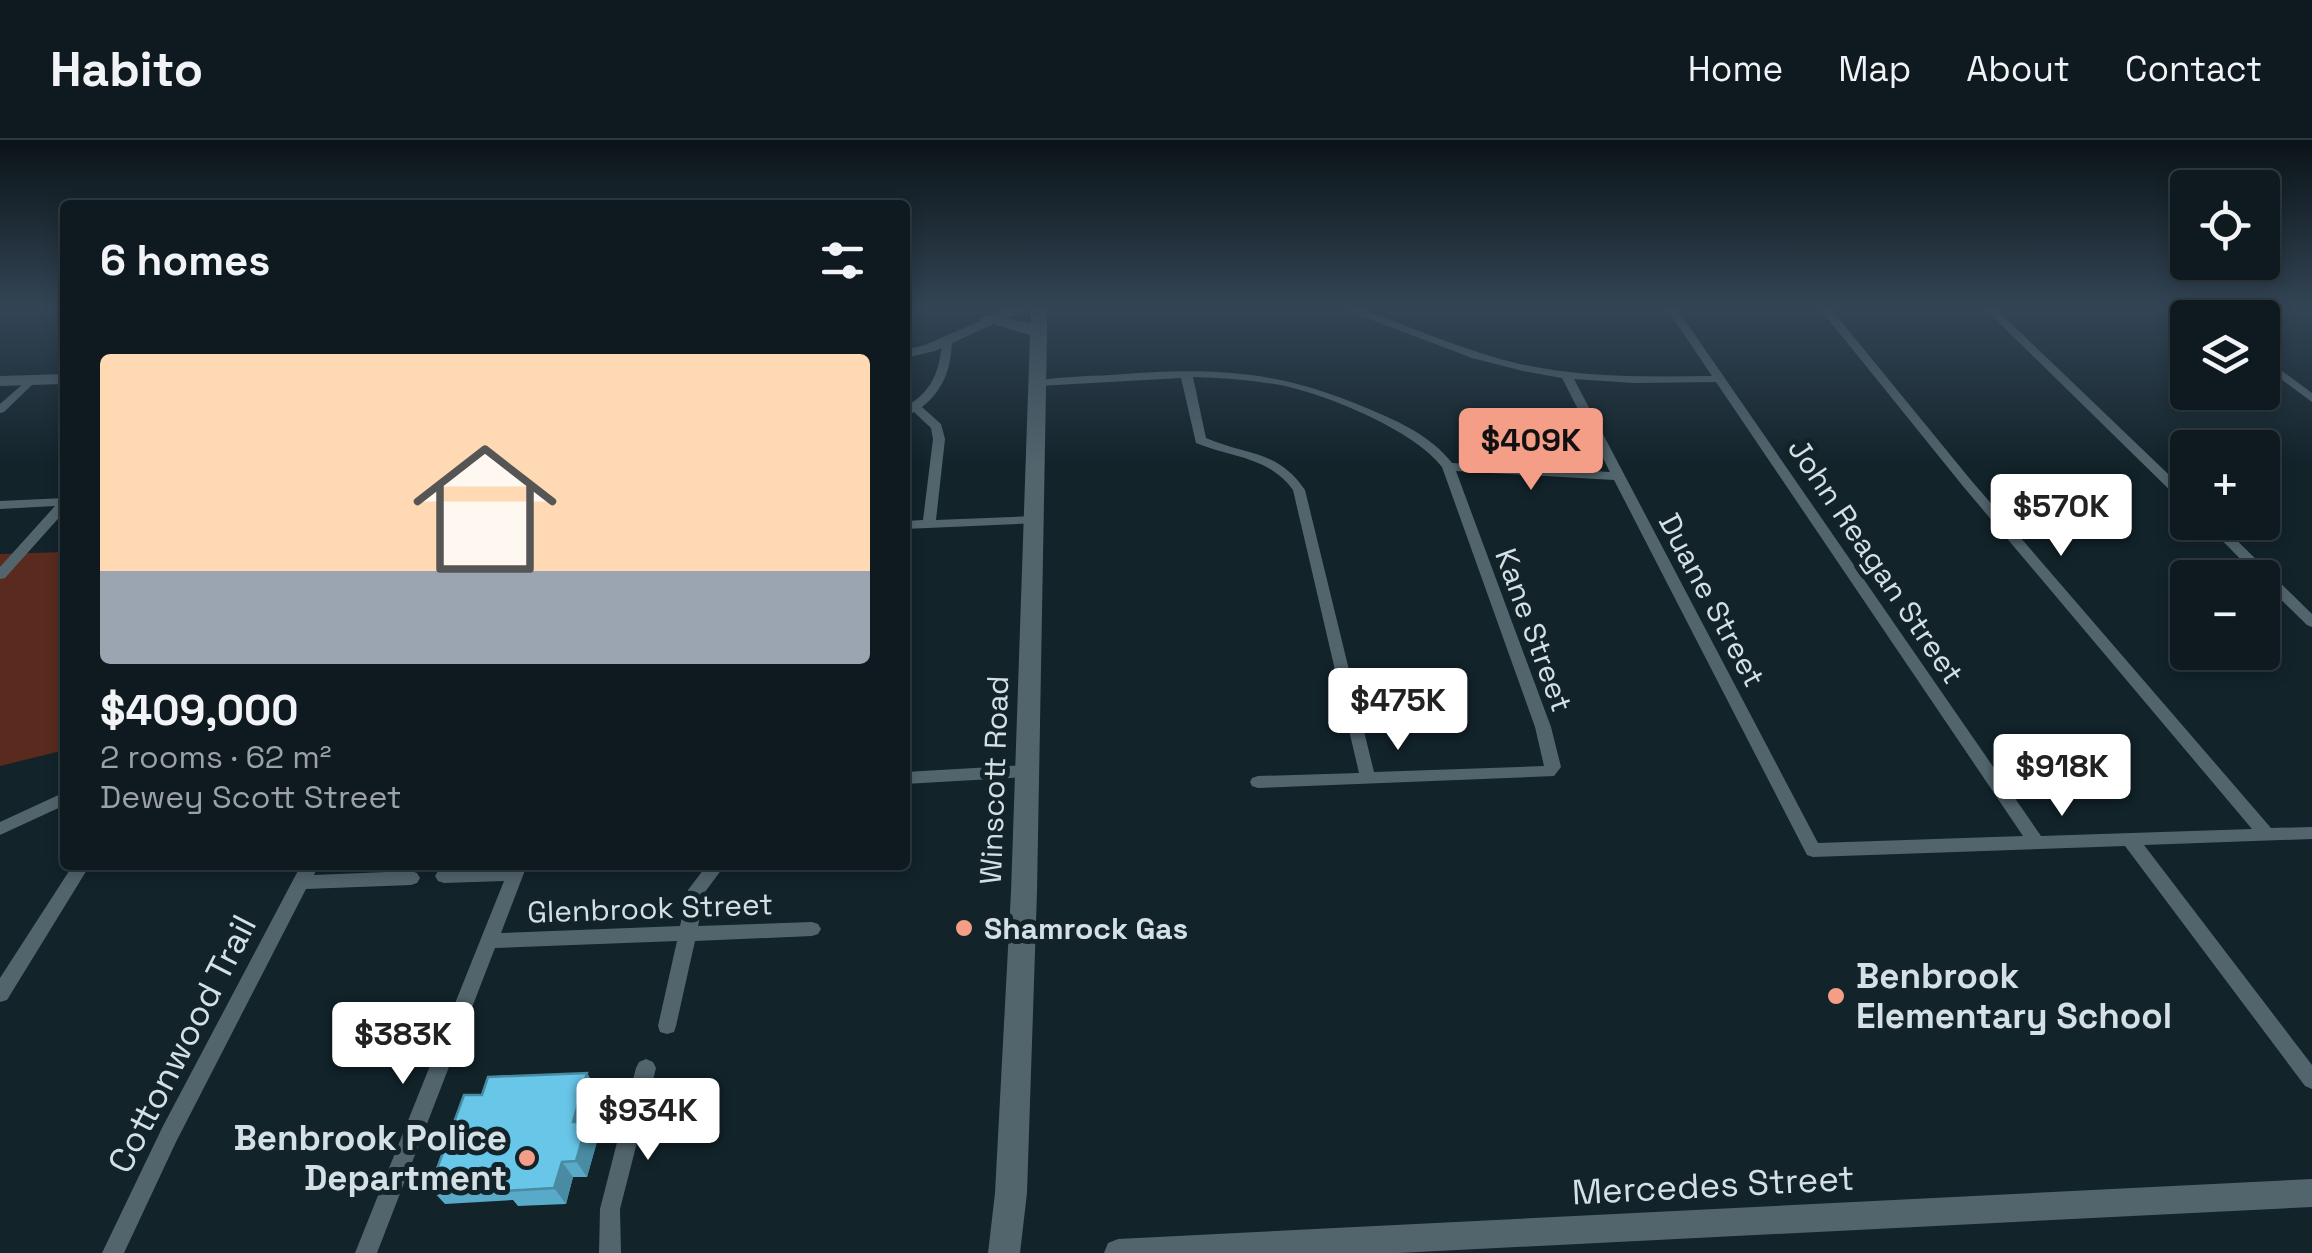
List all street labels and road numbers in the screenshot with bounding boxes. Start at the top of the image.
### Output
street label: John Reagan Street [1779,431,1973,691]
street label: Duane Street [1650,507,1774,693]
street label: Kane Street [1486,543,1582,717]
street label: Winscott Road [971,675,1017,885]
street label: Glenbrook Street [526,884,774,932]
street label: Cottonwood Trail [98,908,266,1180]
street label: Mercedes Street [1571,1156,1855,1214]

